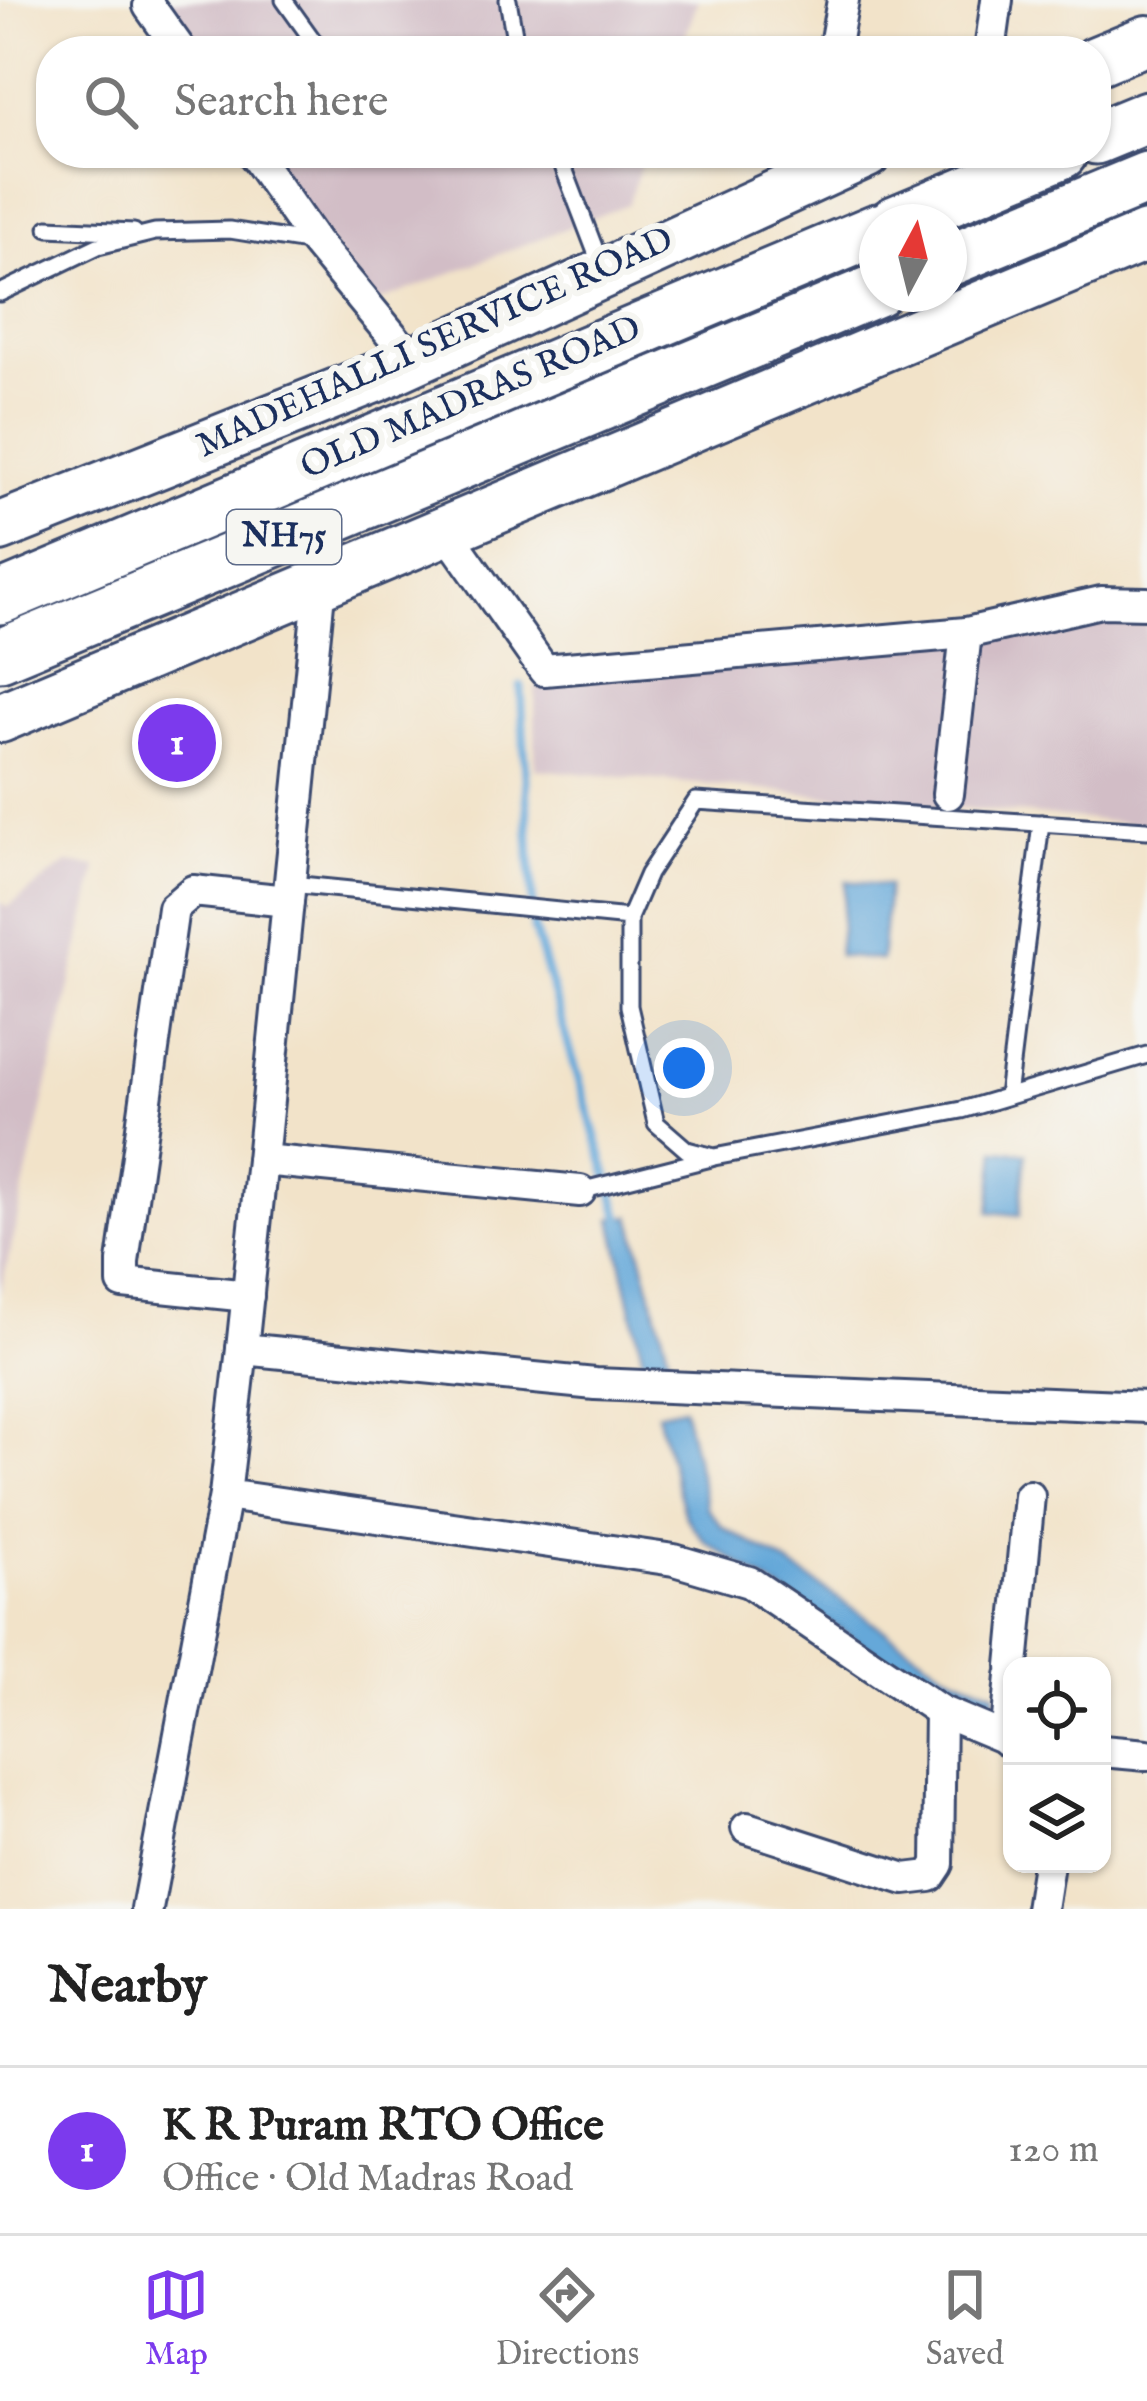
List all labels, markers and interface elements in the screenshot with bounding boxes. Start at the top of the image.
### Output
search box [36,36,1111,168]
icon: search [78,69,144,135]
text: Search here [174,74,388,131]
north arrow [859,204,967,312]
street label: MADEHALLI SERVICE ROAD [190,217,680,469]
street label: OLD MADRAS ROAD [294,305,648,491]
road number: NH75 [227,510,341,564]
pin: 1 [138,698,216,788]
your location [654,1038,714,1098]
map controls [1003,1657,1111,1873]
button: locate [1003,1657,1111,1765]
button: layers [1003,1765,1111,1873]
text: Nearby [48,1955,207,2020]
text: K R Puram RTO Office [162,2098,604,2155]
text: 1 [80,2126,94,2175]
text: 120 m [1008,2126,1099,2175]
text: Office · Old Madras Road [162,2155,573,2204]
tab: Map [143,2262,209,2376]
tab: Directions [496,2262,639,2376]
tab: Saved [926,2262,1004,2376]

